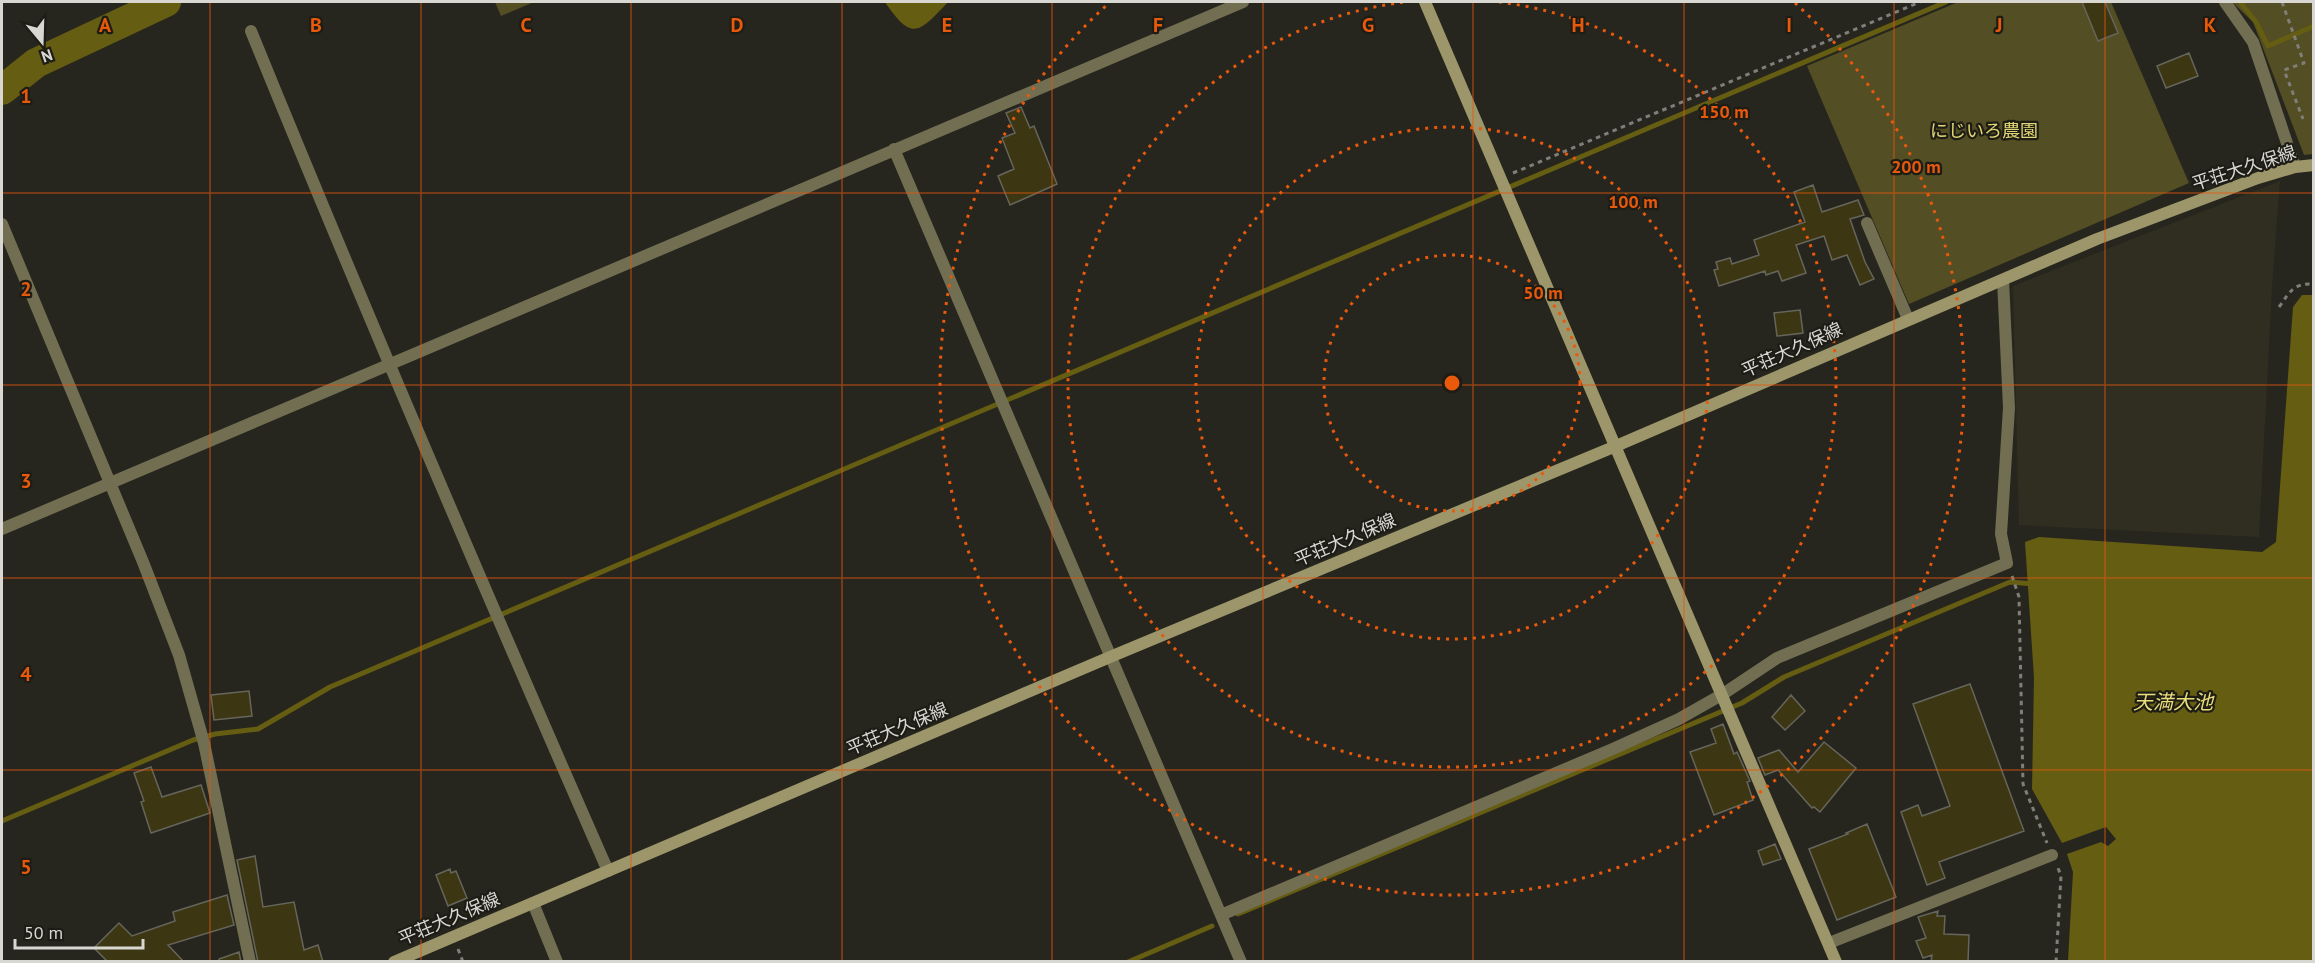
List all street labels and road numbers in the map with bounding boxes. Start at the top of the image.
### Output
street label: 平荘大久保線 [2189,140,2299,195]
street label: 平荘大久保線 [1738,317,1846,382]
street label: 平荘大久保線 [1291,508,1399,571]
street label: 平荘大久保線 [843,697,951,760]
street label: 平荘大久保線 [395,887,503,950]

